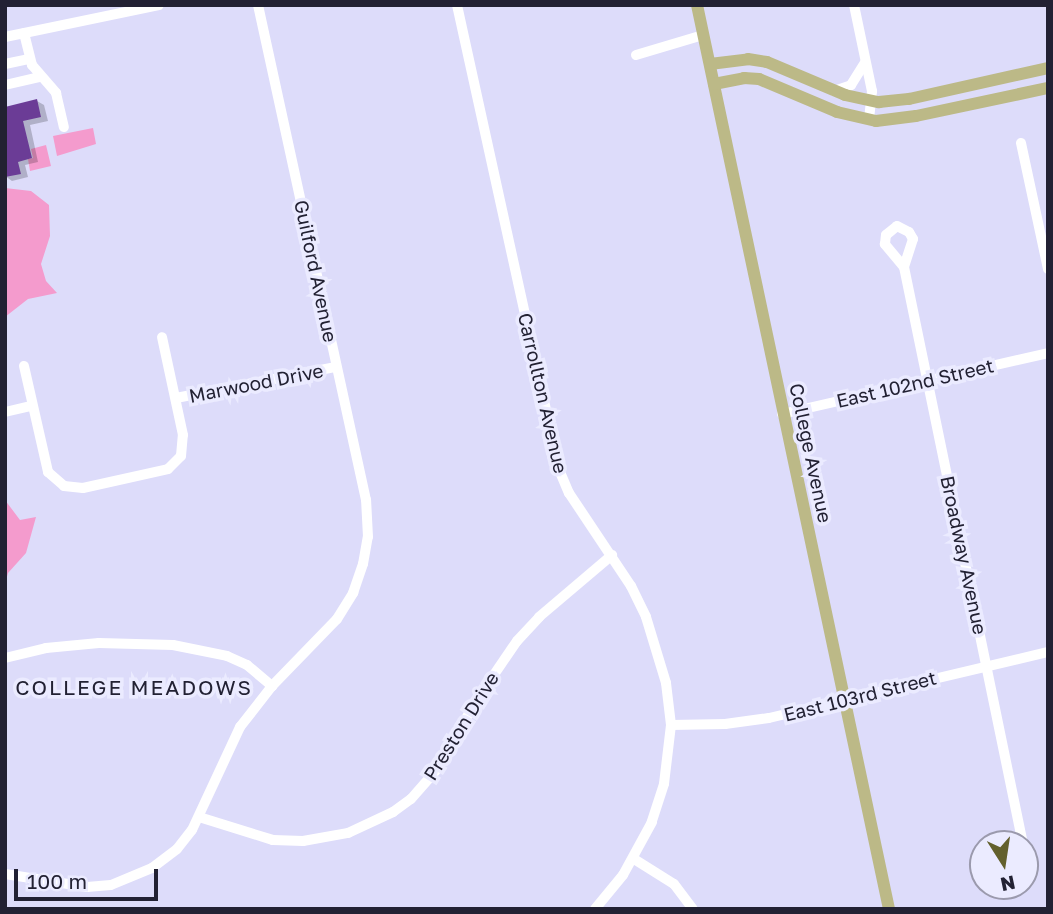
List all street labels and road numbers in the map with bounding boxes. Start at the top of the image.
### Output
street label: Guilford Avenue [290,198,342,344]
street label: Carrollton Avenue [513,311,573,475]
street label: East 102nd Street [834,354,996,412]
street label: Marwood Drive [187,359,325,407]
street label: College Avenue [785,381,837,525]
street label: Broadway Avenue [936,474,992,636]
street label: East 103rd Street [781,666,939,726]
street label: Preston Drive [419,668,503,784]

